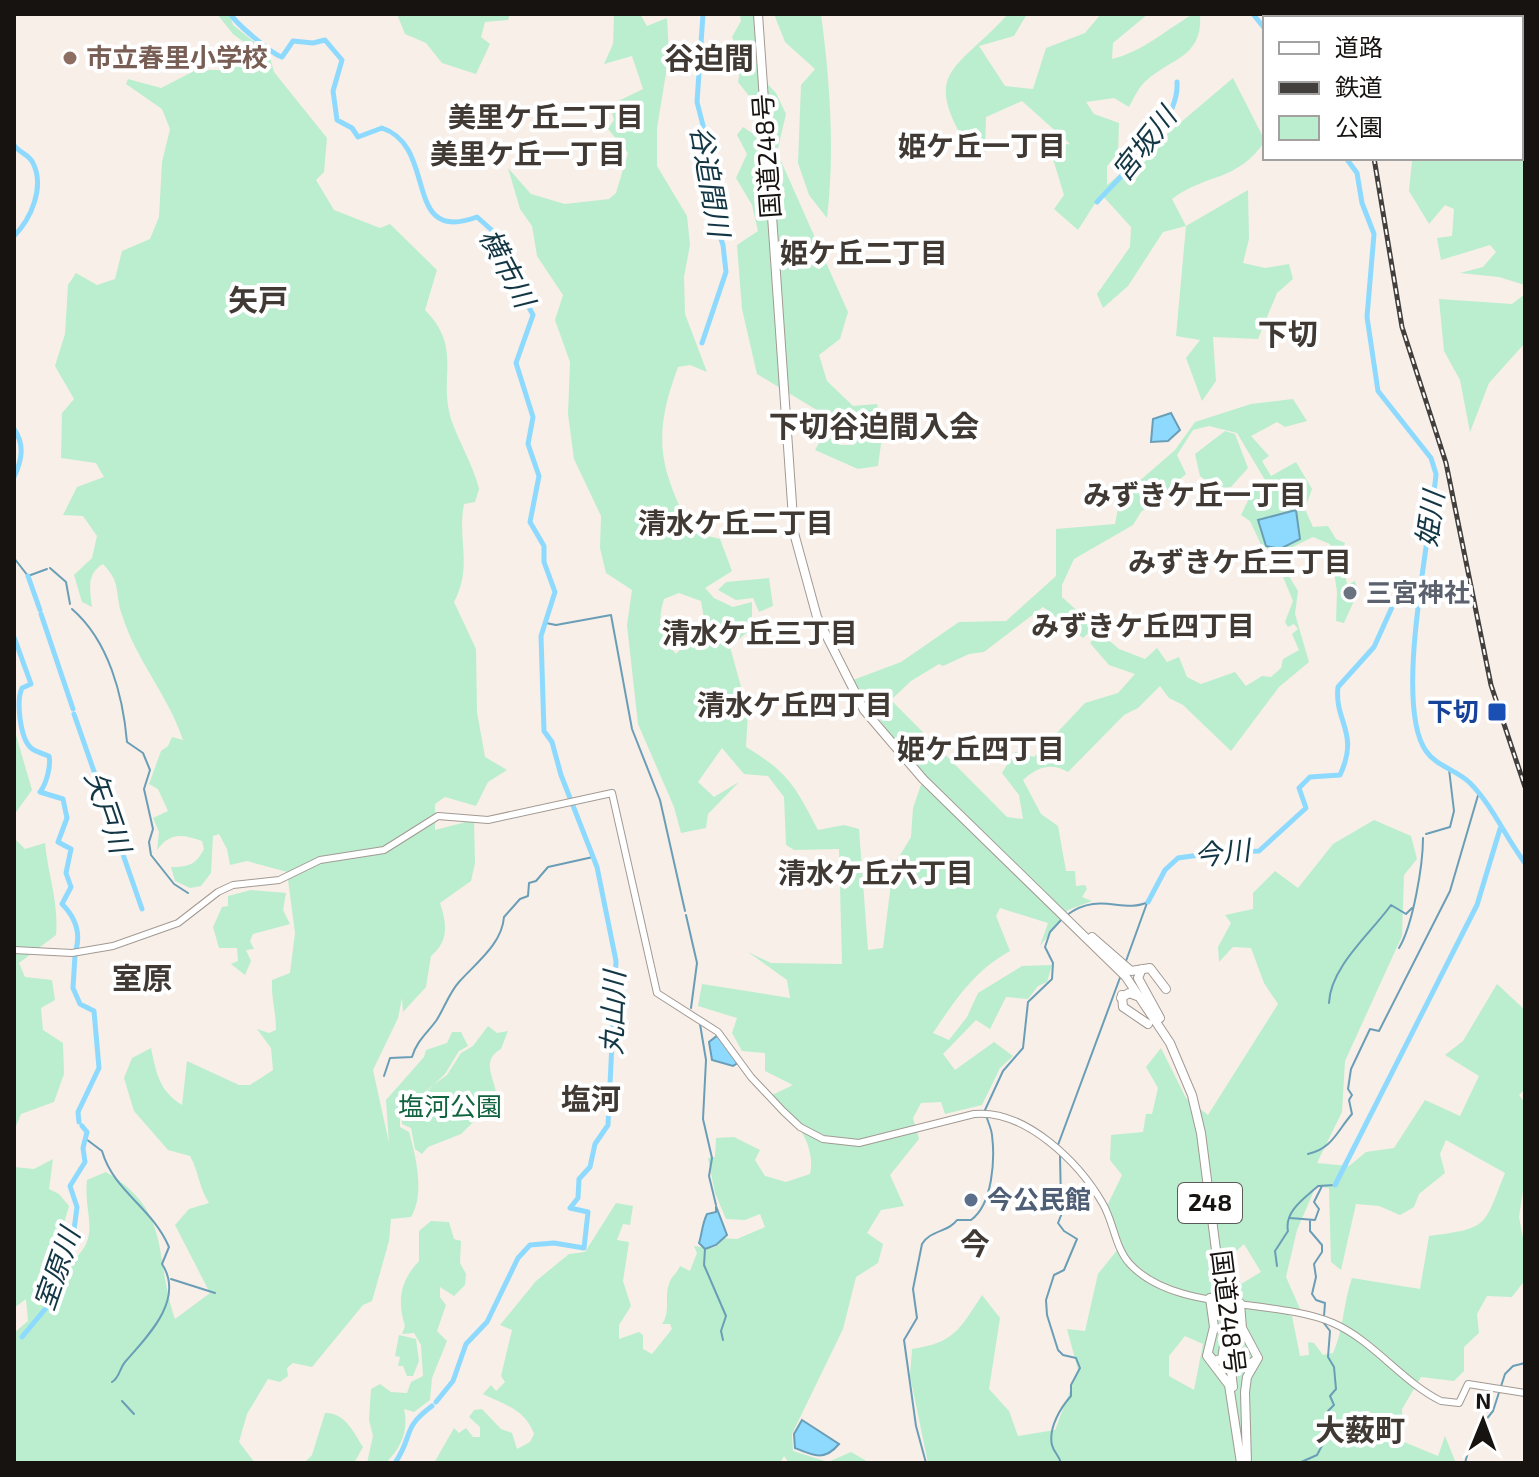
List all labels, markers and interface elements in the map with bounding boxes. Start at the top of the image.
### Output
legend [1263,16,1523,160]
text: 道路 [1335,32,1383,61]
district label: 谷迫間 [664,39,754,75]
place label: 市立春里小学校 [86,41,268,72]
marker: 市立春里小学校 [61,49,79,67]
text: 鉄道 [1335,72,1383,101]
street label: 国道248号 [746,93,785,219]
water label: 宮坂川 [1104,97,1184,187]
district label: 美里ケ丘二丁目 [448,99,644,133]
text: 公園 [1335,112,1383,141]
water label: 谷追間川 [685,123,738,242]
district label: 姫ケ丘一丁目 [898,128,1066,162]
district label: 美里ケ丘一丁目 [430,136,626,170]
water label: 横市川 [473,222,544,315]
district label: 姫ケ丘二丁目 [780,235,948,269]
district label: 矢戸 [228,281,288,317]
district label: 下切 [1258,315,1318,351]
district label: 下切谷迫間入会 [769,407,979,443]
district label: みずきケ丘一丁目 [1083,477,1307,511]
water label: 姫川 [1408,486,1450,549]
district label: 清水ケ丘二丁目 [638,505,834,539]
district label: みずきケ丘三丁目 [1128,544,1352,578]
place label: 三宮神社 [1366,576,1470,607]
marker: 三宮神社 [1341,584,1359,602]
district label: みずきケ丘四丁目 [1031,608,1255,642]
district label: 清水ケ丘三丁目 [662,615,858,649]
district label: 清水ケ丘四丁目 [697,687,893,721]
place label: 下切 [1427,695,1479,726]
marker: 下切 [1486,701,1508,723]
district label: 姫ケ丘四丁目 [897,731,1065,765]
water label: 矢戸川 [79,766,140,860]
water label: 今川 [1192,831,1255,872]
district label: 清水ケ丘六丁目 [778,855,974,889]
district label: 室原 [112,959,172,995]
water label: 丸山川 [594,967,631,1056]
district label: 塩河 [561,1080,621,1116]
park label: 塩河公園 [398,1090,502,1121]
place label: 今公民館 [987,1183,1091,1214]
road number: 248 [1178,1183,1242,1223]
marker: 今公民館 [962,1191,980,1209]
water label: 室原川 [26,1221,87,1314]
district label: 今 [960,1225,990,1261]
street label: 国道248号 [1207,1248,1252,1375]
north arrow [1443,1381,1523,1461]
text: N [1475,1387,1492,1413]
district label: 大薮町 [1315,1411,1405,1447]

